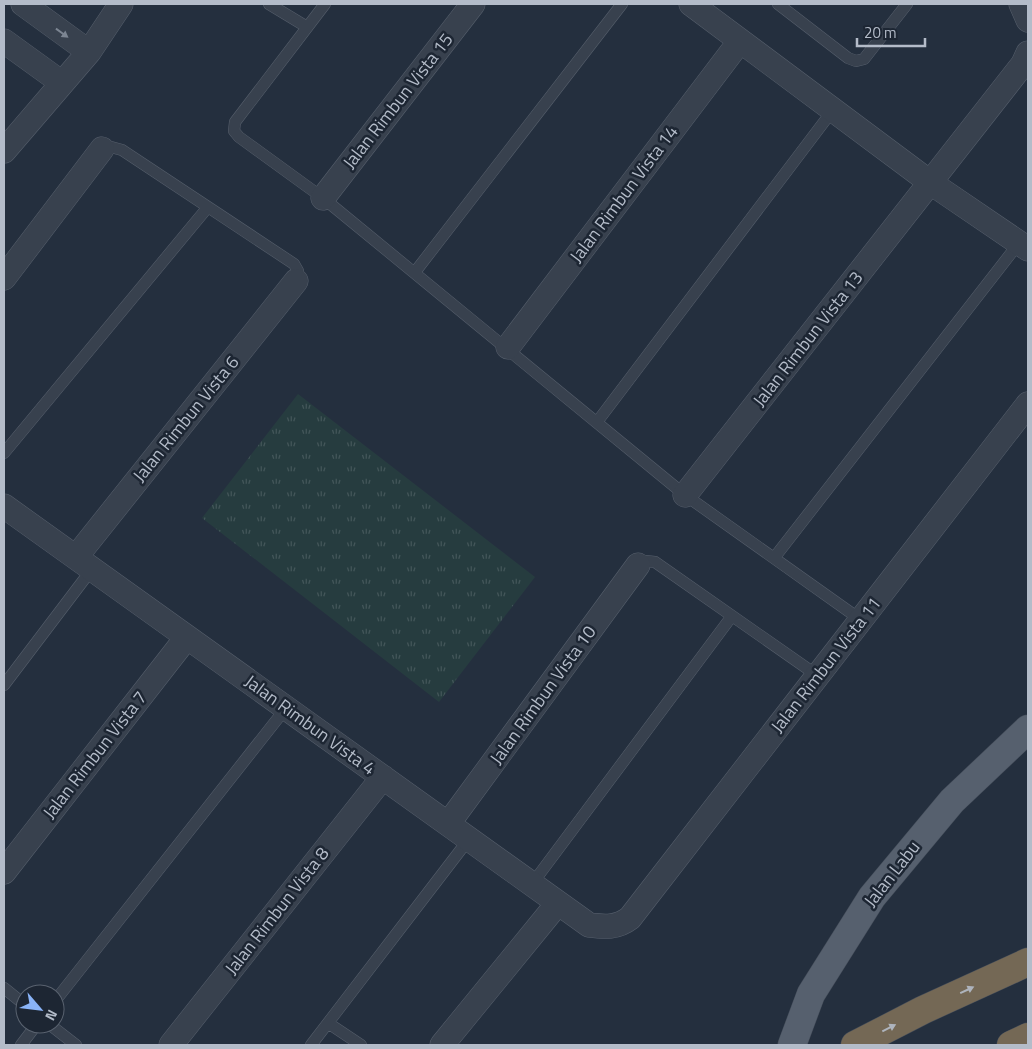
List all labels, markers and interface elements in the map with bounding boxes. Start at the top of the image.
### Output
scale bar [857,15,924,47]
text: 20 m [864,21,897,44]
one-way arrow [55,27,68,38]
street label: Jalan Rimbun Vista 15 [336,27,459,174]
street label: Jalan Rimbun Vista 14 [563,119,684,268]
street label: Jalan Rimbun Vista 13 [746,265,869,412]
street label: Jalan Rimbun Vista 6 [126,350,245,488]
street label: Jalan Rimbun Vista 11 [764,591,887,738]
street label: Jalan Rimbun Vista 10 [483,620,602,770]
street label: Jalan Rimbun Vista 4 [239,668,381,781]
street label: Jalan Rimbun Vista 7 [36,685,153,824]
street label: Jalan Labu [857,835,926,913]
street label: Jalan Rimbun Vista 8 [218,841,335,980]
north arrow [15,984,65,1034]
one-way arrow [960,985,974,993]
text: N [40,1006,63,1025]
one-way arrow [881,1024,896,1032]

